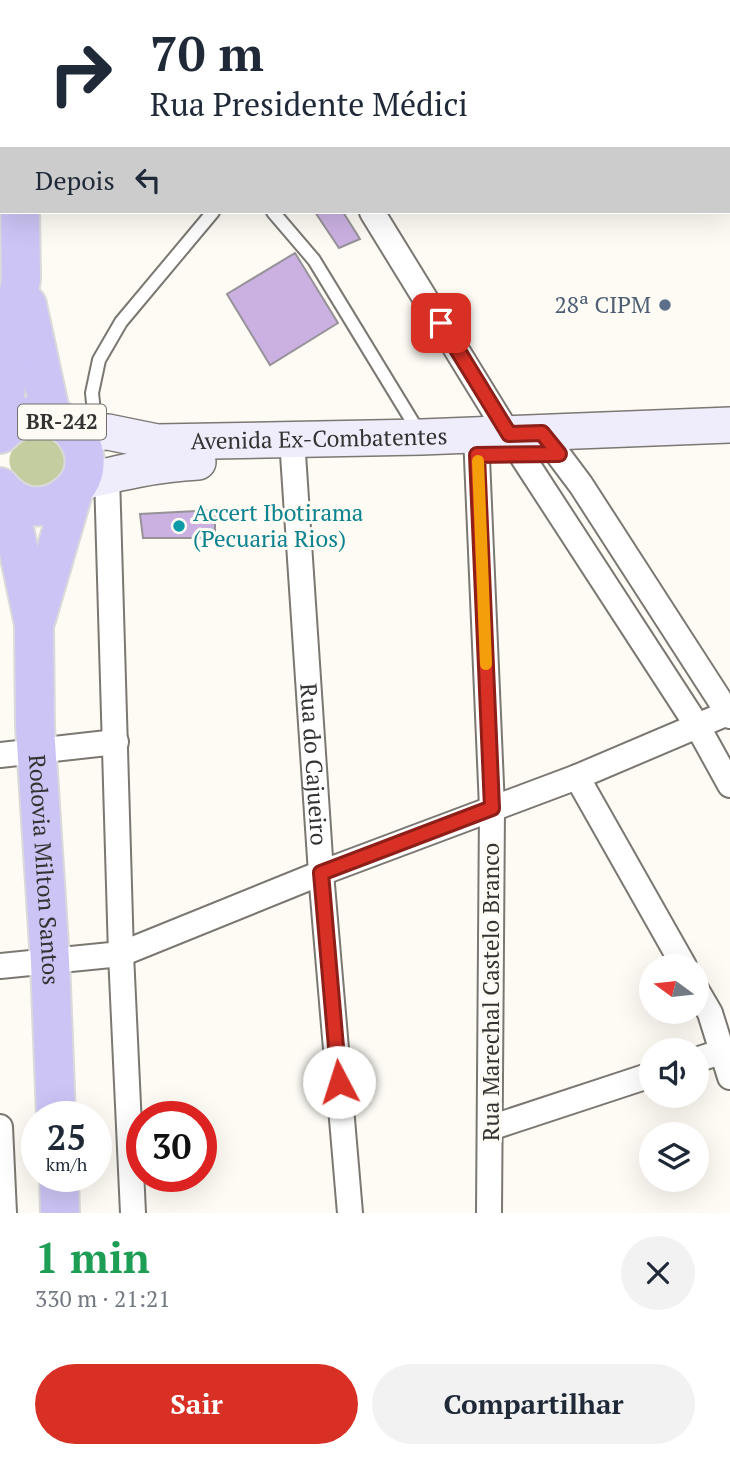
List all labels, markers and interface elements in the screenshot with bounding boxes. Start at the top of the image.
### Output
text: 70 m [150,20,264,85]
icon: right [35,28,126,119]
text: Rua Presidente Médici [150,83,468,125]
icon: left [129,161,167,199]
text: Depois [35,163,115,197]
place label: 28ª CIPM [554,289,651,320]
pin [411,293,471,353]
marker: 28ª CIPM [657,297,673,313]
icon: arrive [422,304,460,342]
road number: BR-242 [18,404,106,440]
street label: Avenida Ex-Combatentes [190,420,448,456]
place label: Accert Ibotirama (Pecuaria Rios) [193,497,364,554]
marker: Accert Ibotirama (Pecuaria Rios) [171,518,187,534]
street label: Rua do Cajueiro [293,682,335,846]
street label: Rodovia Milton Santos [22,754,67,986]
street label: Rua Marechal Castelo Branco [475,843,506,1141]
north arrow [639,954,709,1024]
map controls [639,954,709,1192]
button: sound [639,1038,709,1108]
position arrow [302,1045,376,1119]
speed limit sign: 30 [126,1101,217,1192]
text: 25 [47,1114,86,1160]
button: layers [639,1122,709,1192]
text: km/h [46,1152,87,1176]
text: 1 min [35,1229,150,1285]
button: close [621,1236,695,1310]
text: 330 m · 21:21 [35,1283,170,1314]
button: Sair [35,1364,358,1444]
button: Compartilhar [372,1364,695,1444]

